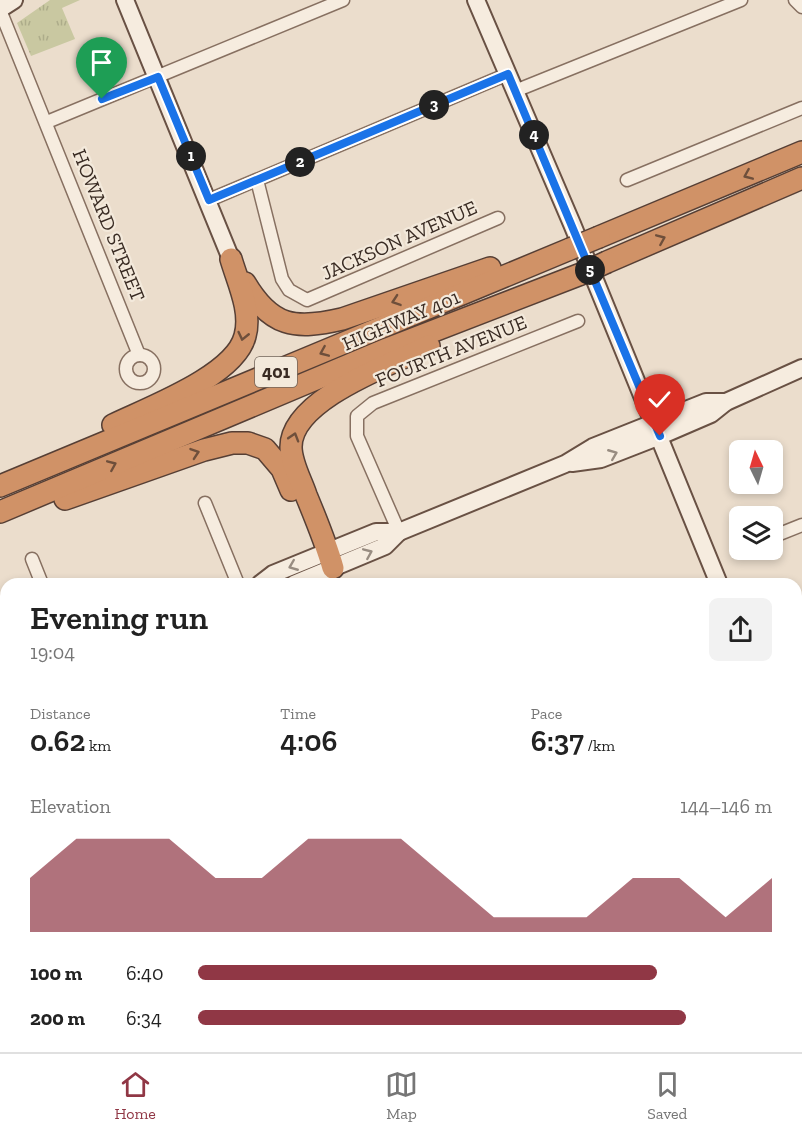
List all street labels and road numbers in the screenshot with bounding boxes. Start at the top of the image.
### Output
street label: HOWARD STREET [68,145,150,305]
street label: JACKSON AVENUE [318,195,480,285]
street label: HIGHWAY 401 [339,284,464,356]
street label: FOURTH AVENUE [372,310,530,392]
road number: 401 [255,357,297,387]

